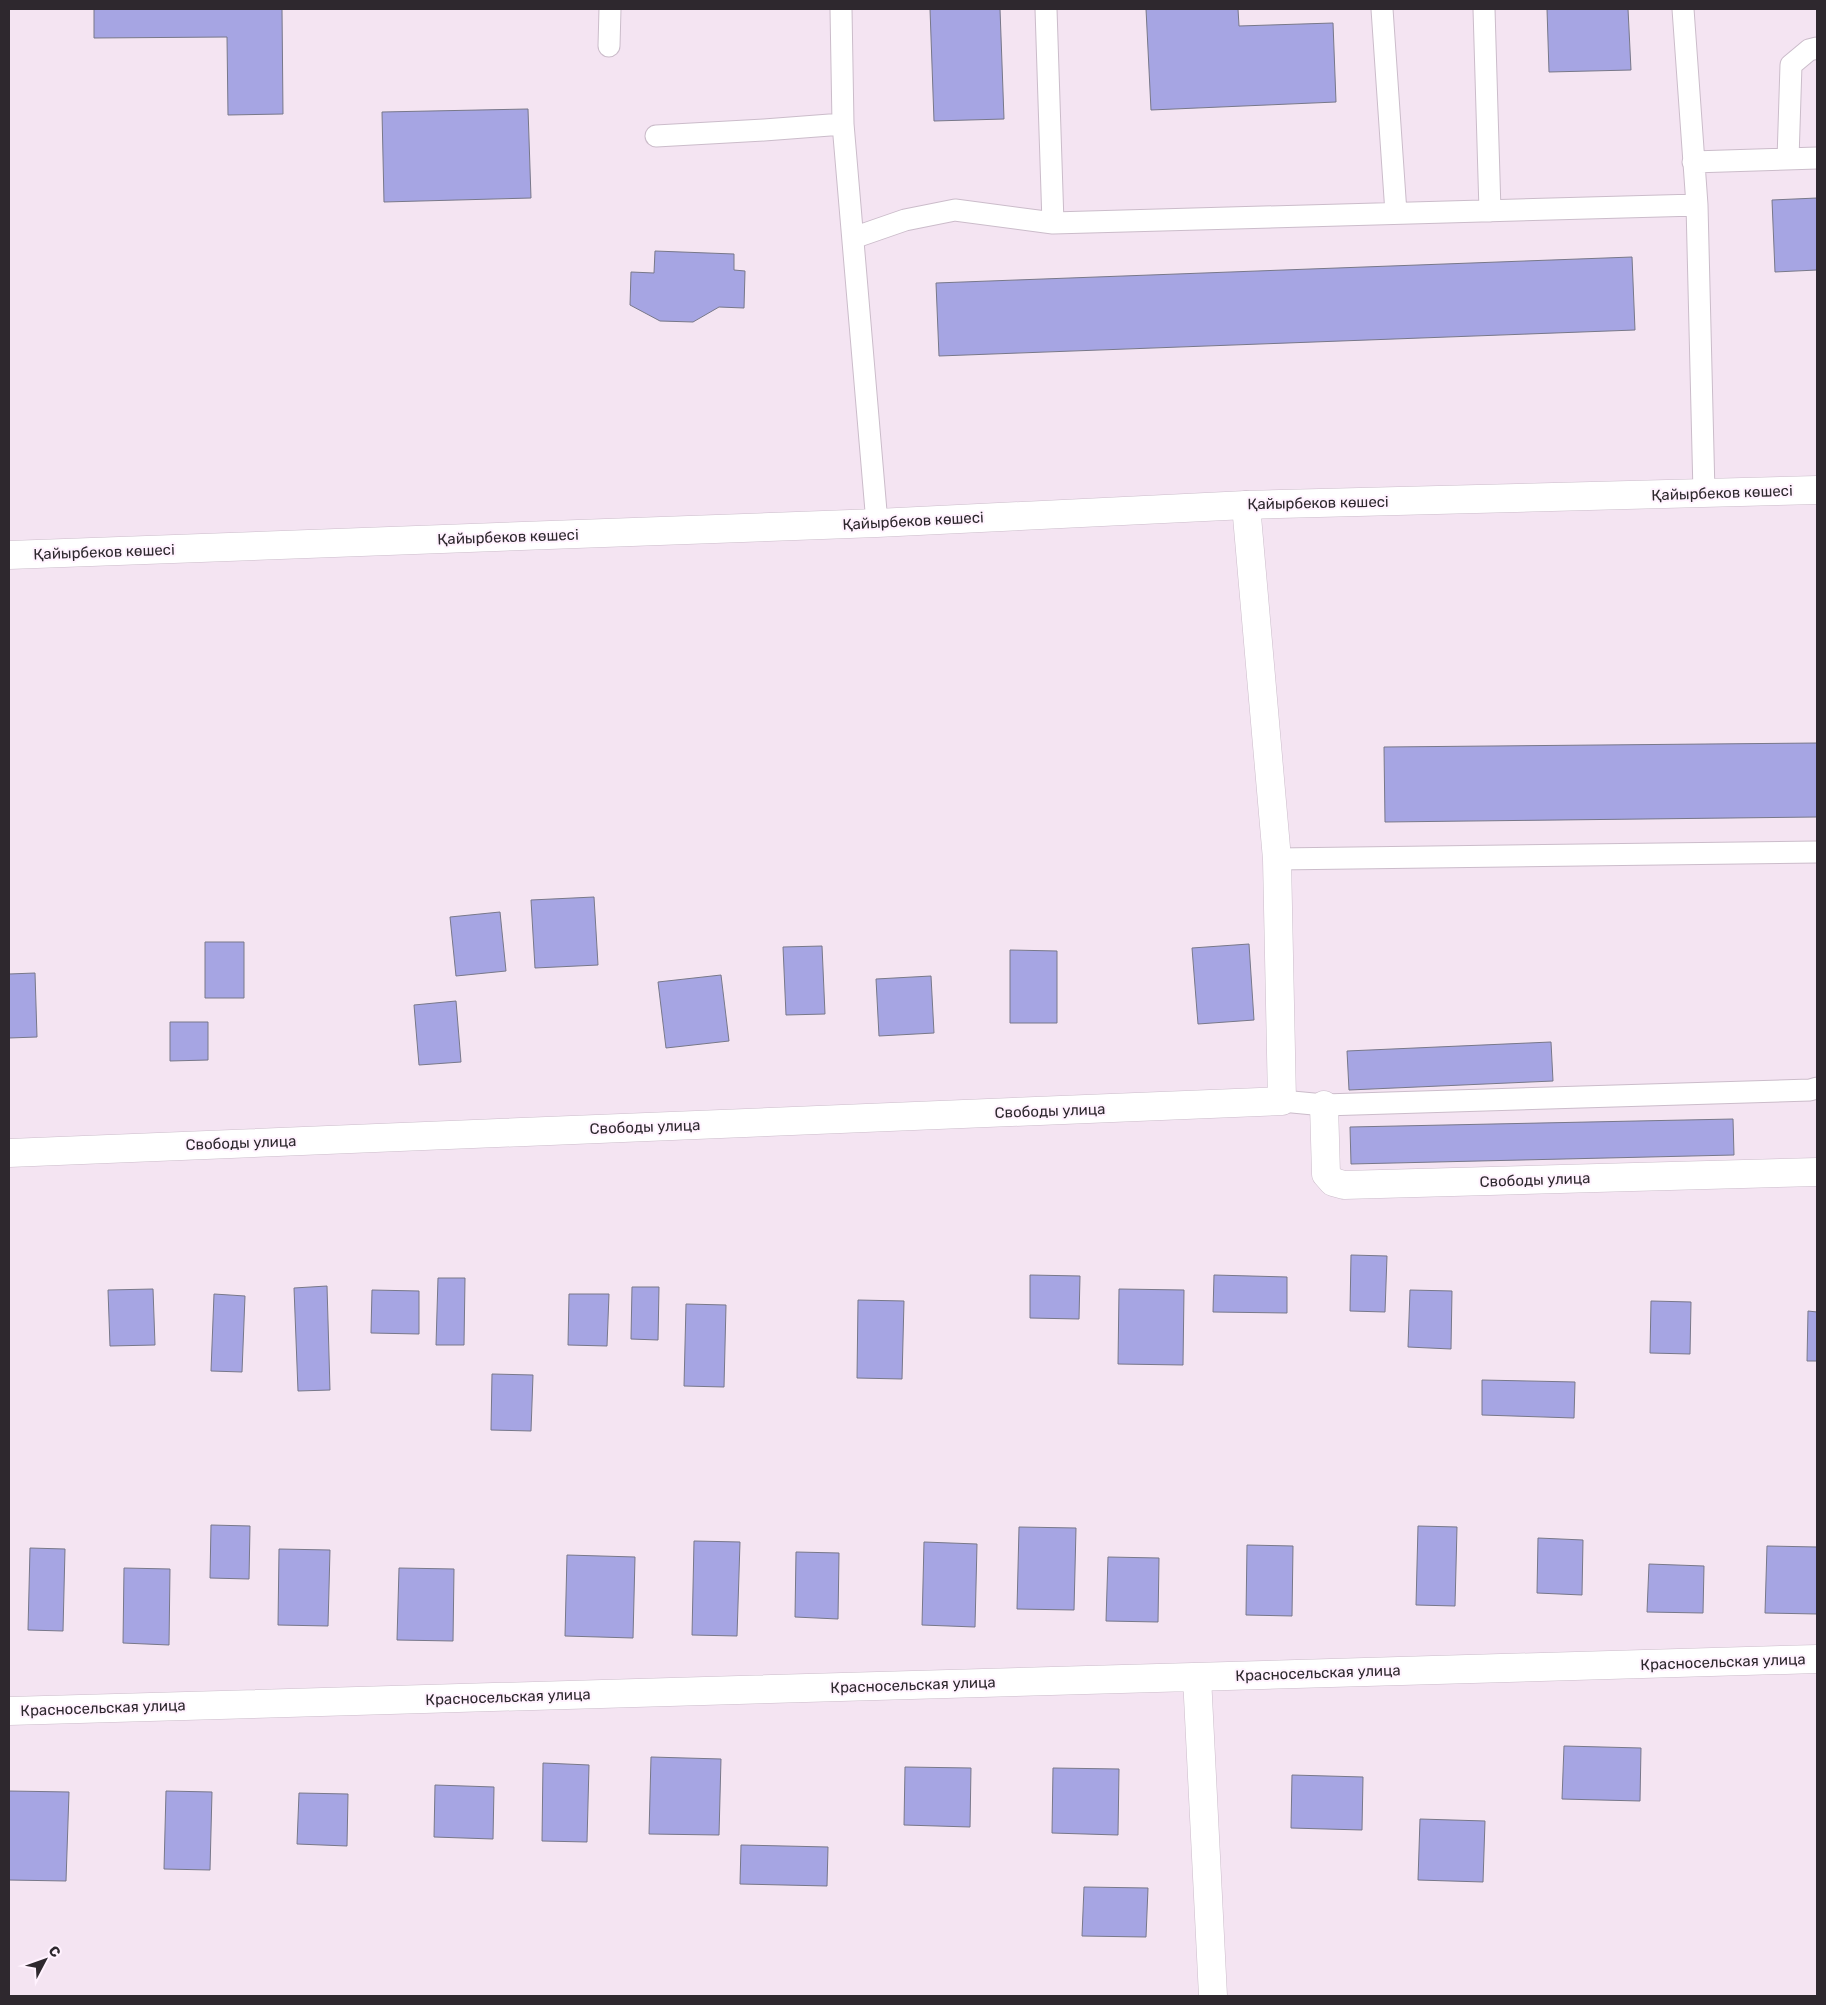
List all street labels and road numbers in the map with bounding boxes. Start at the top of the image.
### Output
street label: Қайырбеков көшесі [1651,482,1793,504]
street label: Қайырбеков көшесі [1247,493,1389,513]
street label: Қайырбеков көшесі [842,508,984,534]
street label: Қайырбеков көшесі [437,526,579,548]
street label: Қайырбеков көшесі [33,541,175,563]
street label: Свободы улица [994,1100,1106,1122]
street label: Свободы улица [589,1116,701,1138]
street label: Свободы улица [185,1132,297,1154]
street label: Свободы улица [1479,1169,1591,1191]
street label: Красносельская улица [1640,1650,1806,1674]
street label: Красносельская улица [1235,1661,1401,1685]
street label: Красносельская улица [830,1673,996,1697]
street label: Красносельская улица [425,1685,591,1709]
street label: Красносельская улица [20,1696,186,1720]

